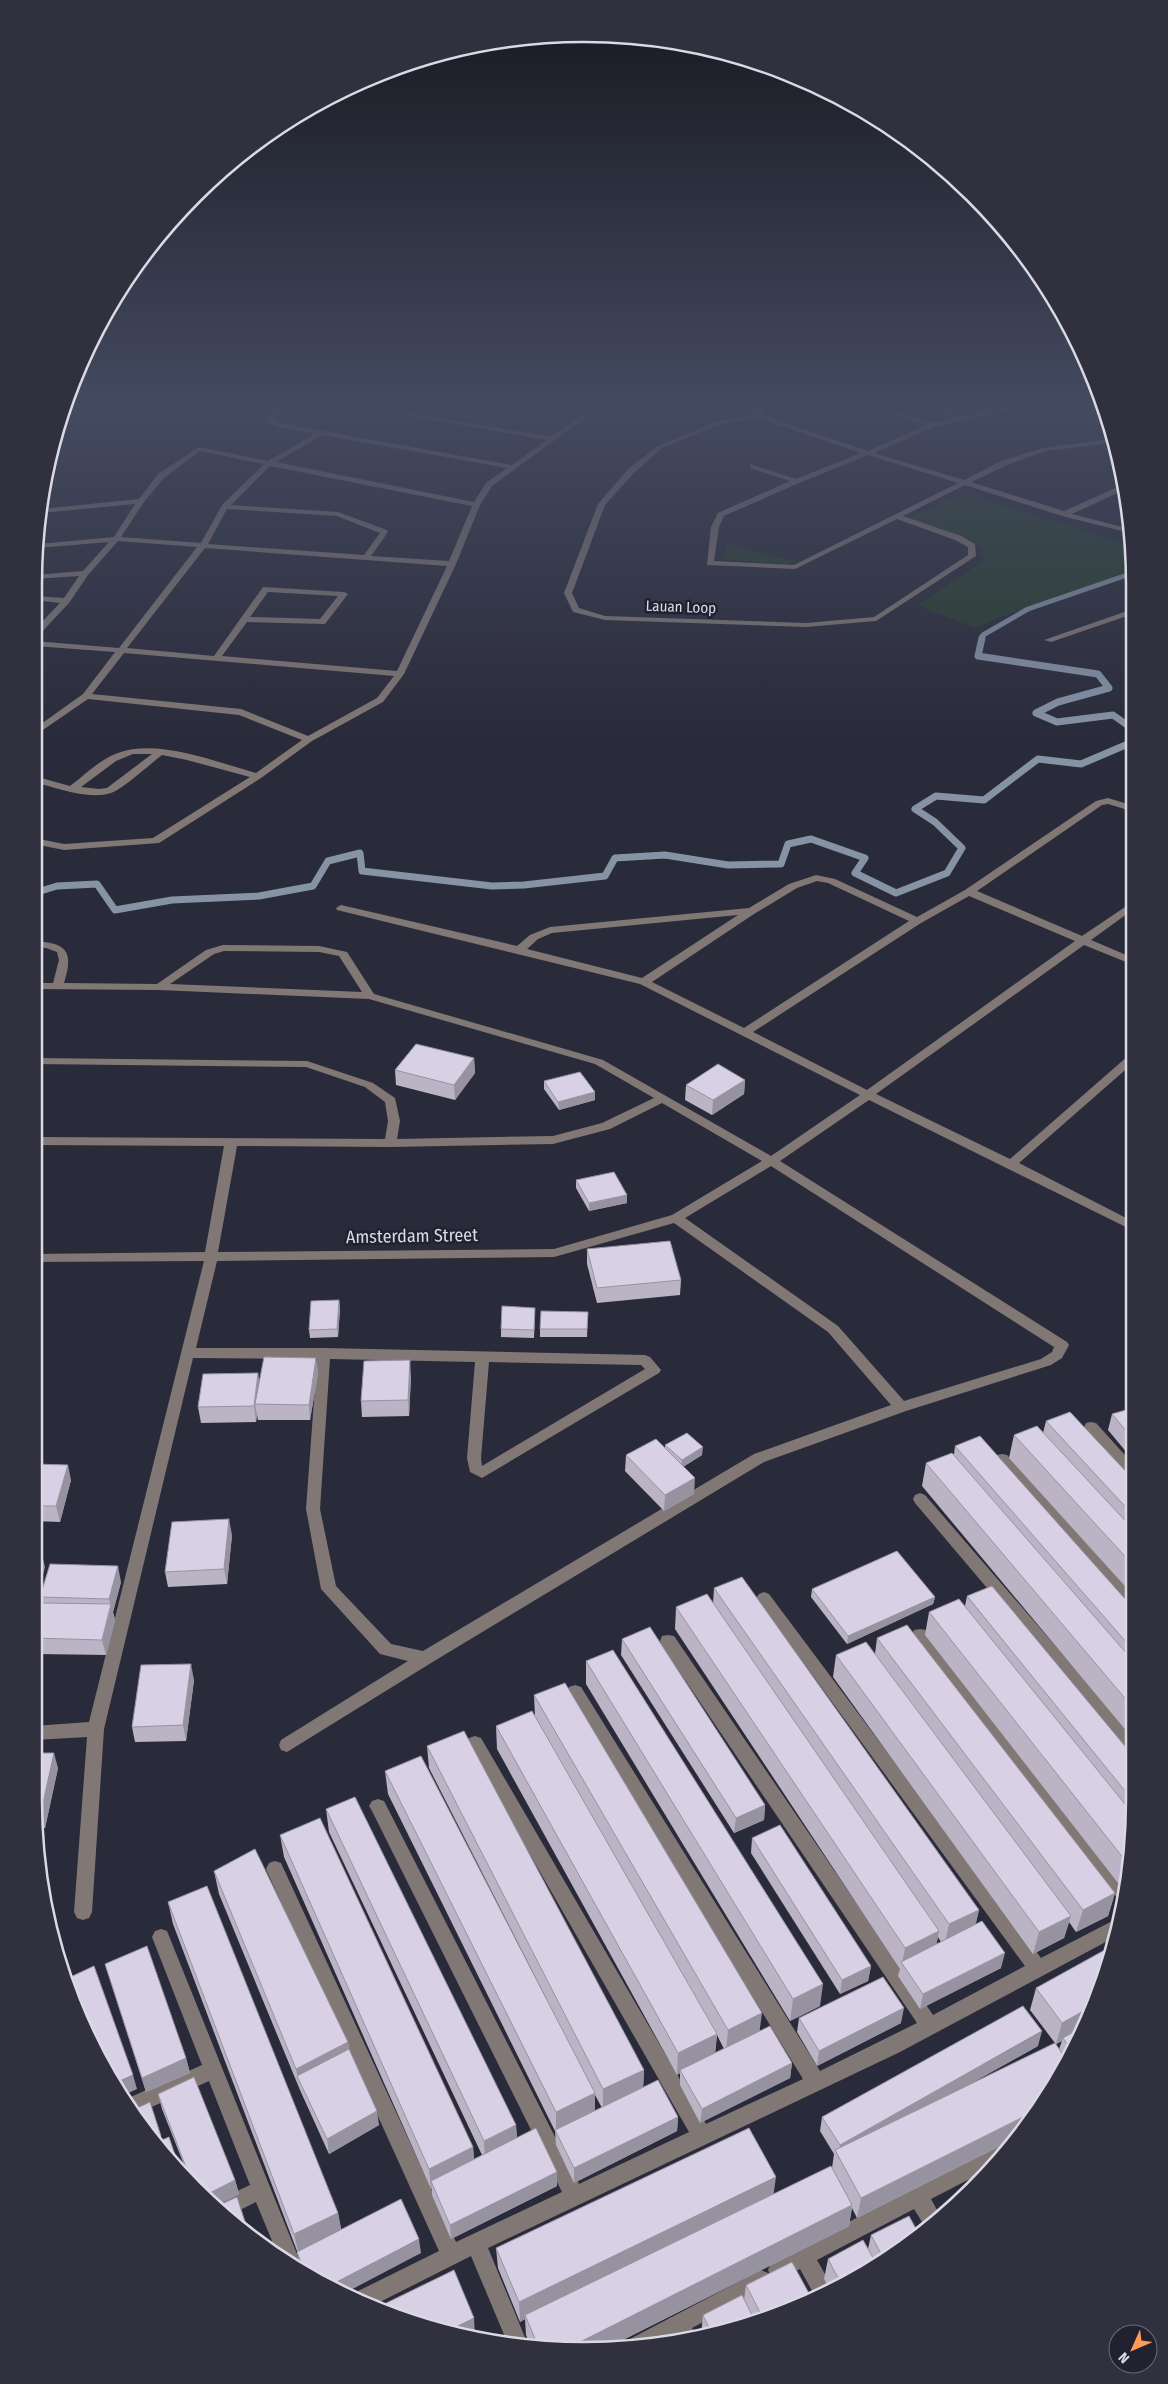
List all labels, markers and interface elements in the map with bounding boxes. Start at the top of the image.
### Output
street label: Lauan Loop [645,597,717,617]
street label: Amsterdam Street [346,1224,478,1248]
north arrow [1108,2324,1158,2374]
text: N [1115,2349,1133,2367]

